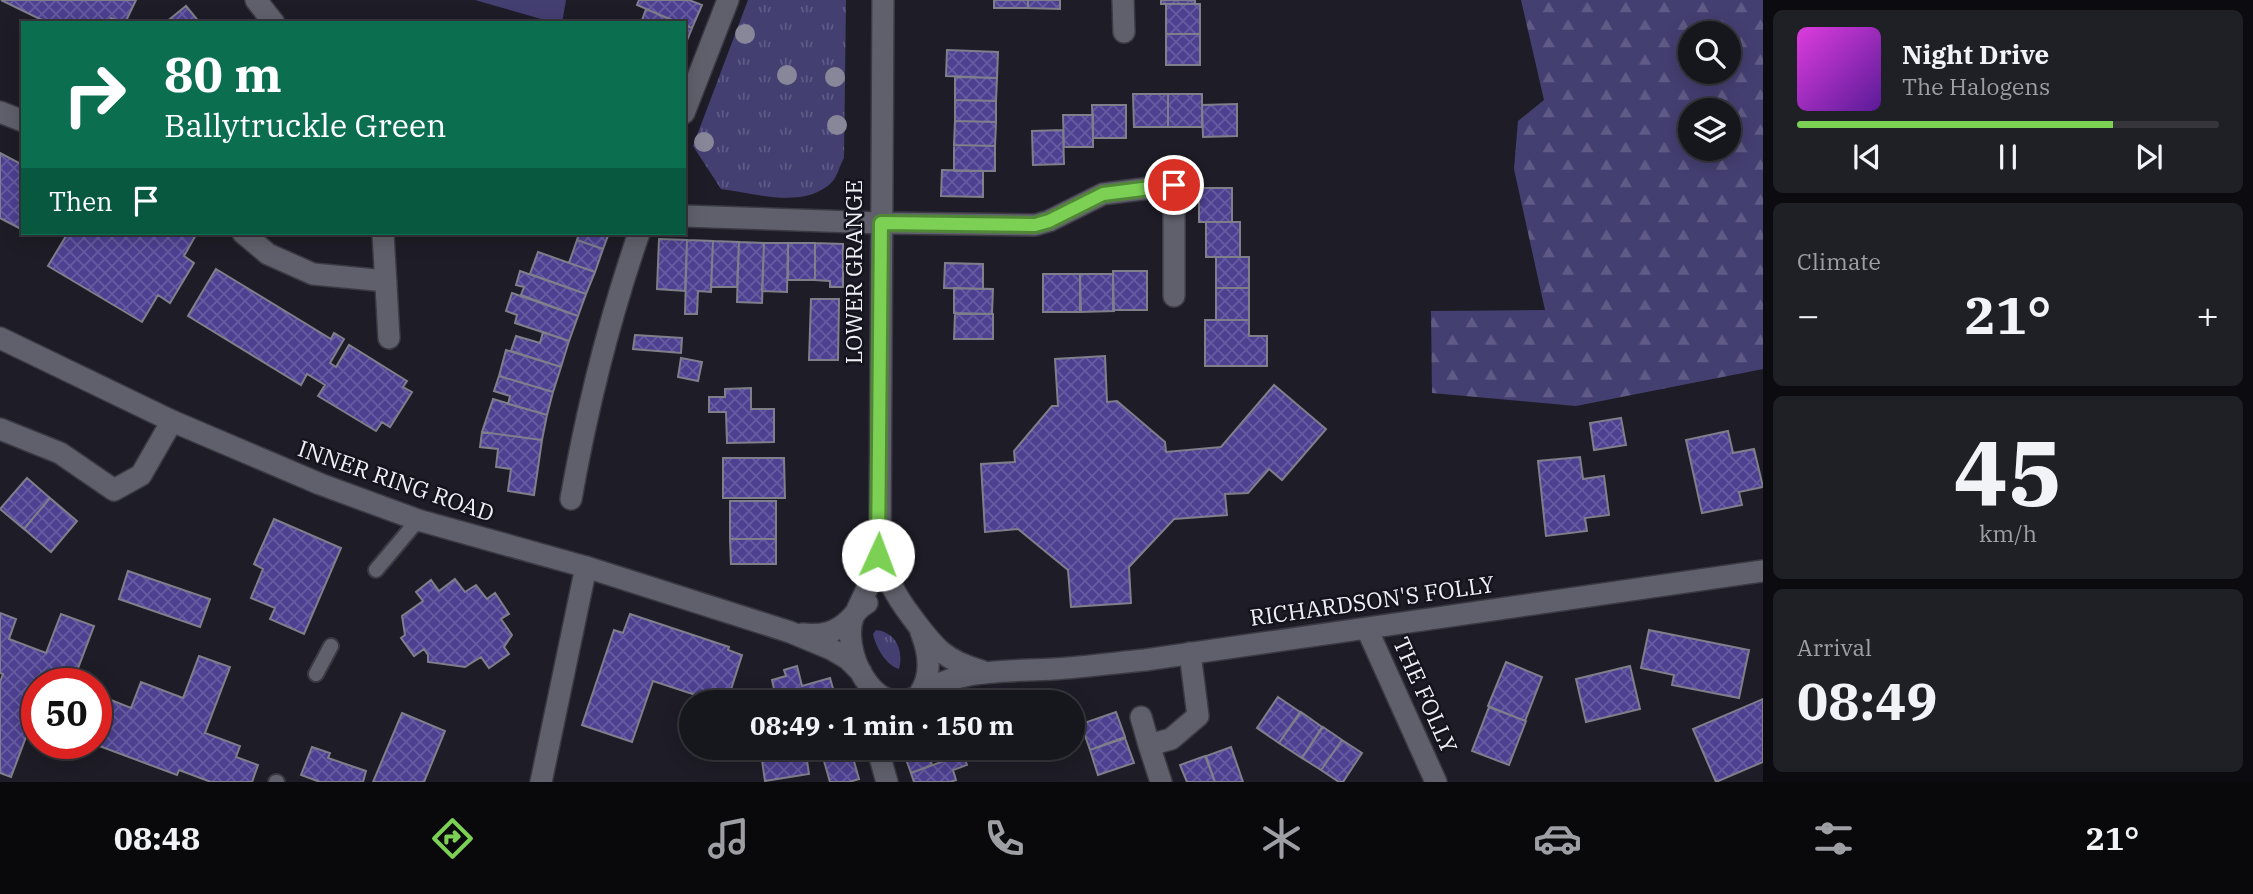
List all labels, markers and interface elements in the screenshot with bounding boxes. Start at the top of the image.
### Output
map controls [1678,21,1741,161]
button: search [1678,21,1741,84]
text: Night Drive [1902,37,2049,71]
text: 80 m [164,42,282,105]
icon: right [49,49,140,140]
text: The Halogens [1902,71,2050,101]
button: layers [1678,98,1741,161]
text: Ballytruckle Green [164,104,447,146]
icon: previous [1848,138,1886,176]
icon: pause [1989,138,2027,176]
icon: next [2130,138,2168,176]
pin [1144,155,1204,215]
icon: arrive [1155,166,1193,204]
street label: LOWER GRANGE [838,180,868,364]
icon: arrive [127,182,165,220]
text: Then [49,184,113,218]
text: Climate [1797,246,1881,276]
text: 21° [1965,281,2051,348]
text: − [1797,290,1820,339]
text: + [2196,290,2219,339]
text: 45 [1953,413,2063,531]
street label: INNER RING ROAD [294,432,498,528]
position arrow [841,518,915,592]
text: km/h [1979,518,2037,548]
street label: RICHARDSON'S FOLLY [1248,568,1497,632]
street label: THE FOLLY [1387,632,1465,758]
text: Arrival [1797,632,1872,662]
text: 08:49 [1797,667,1938,734]
speed limit sign: 50 [21,668,112,759]
text: 08:49 · 1 min · 150 m [750,708,1014,742]
icon: directions [428,814,477,863]
icon: music [704,814,753,863]
icon: phone [980,814,1029,863]
icon: climate [1257,814,1306,863]
icon: car [1533,814,1582,863]
icon: filters [1809,814,1858,863]
text: 08:48 [114,817,200,859]
text: 21° [2086,817,2139,859]

